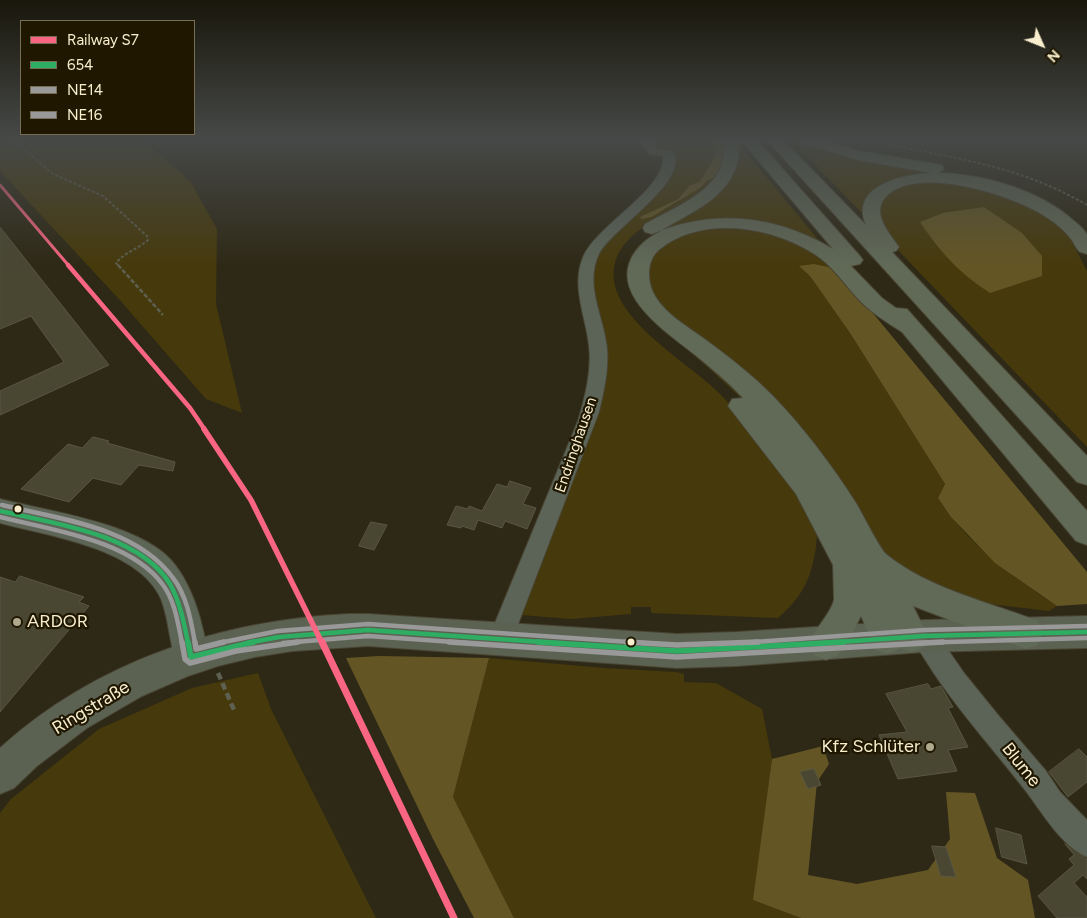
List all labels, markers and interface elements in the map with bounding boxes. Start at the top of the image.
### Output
legend [20,20,195,135]
north arrow [1017,20,1067,70]
text: Railway S7 [67,31,139,49]
text: N [1043,46,1063,66]
text: 654 [67,56,93,74]
text: NE14 [67,81,103,99]
text: NE16 [67,106,102,124]
street label: Endringhausen [551,395,601,495]
unlabelled marker [13,504,23,514]
place label: ARDOR [27,611,88,633]
marker: ARDOR [11,616,23,628]
unlabelled marker [626,637,636,647]
street label: Ringstraße [48,676,134,740]
place label: Kfz Schlüter [822,736,920,758]
street label: Blume [997,739,1045,791]
marker: Kfz Schlüter [924,741,936,753]

